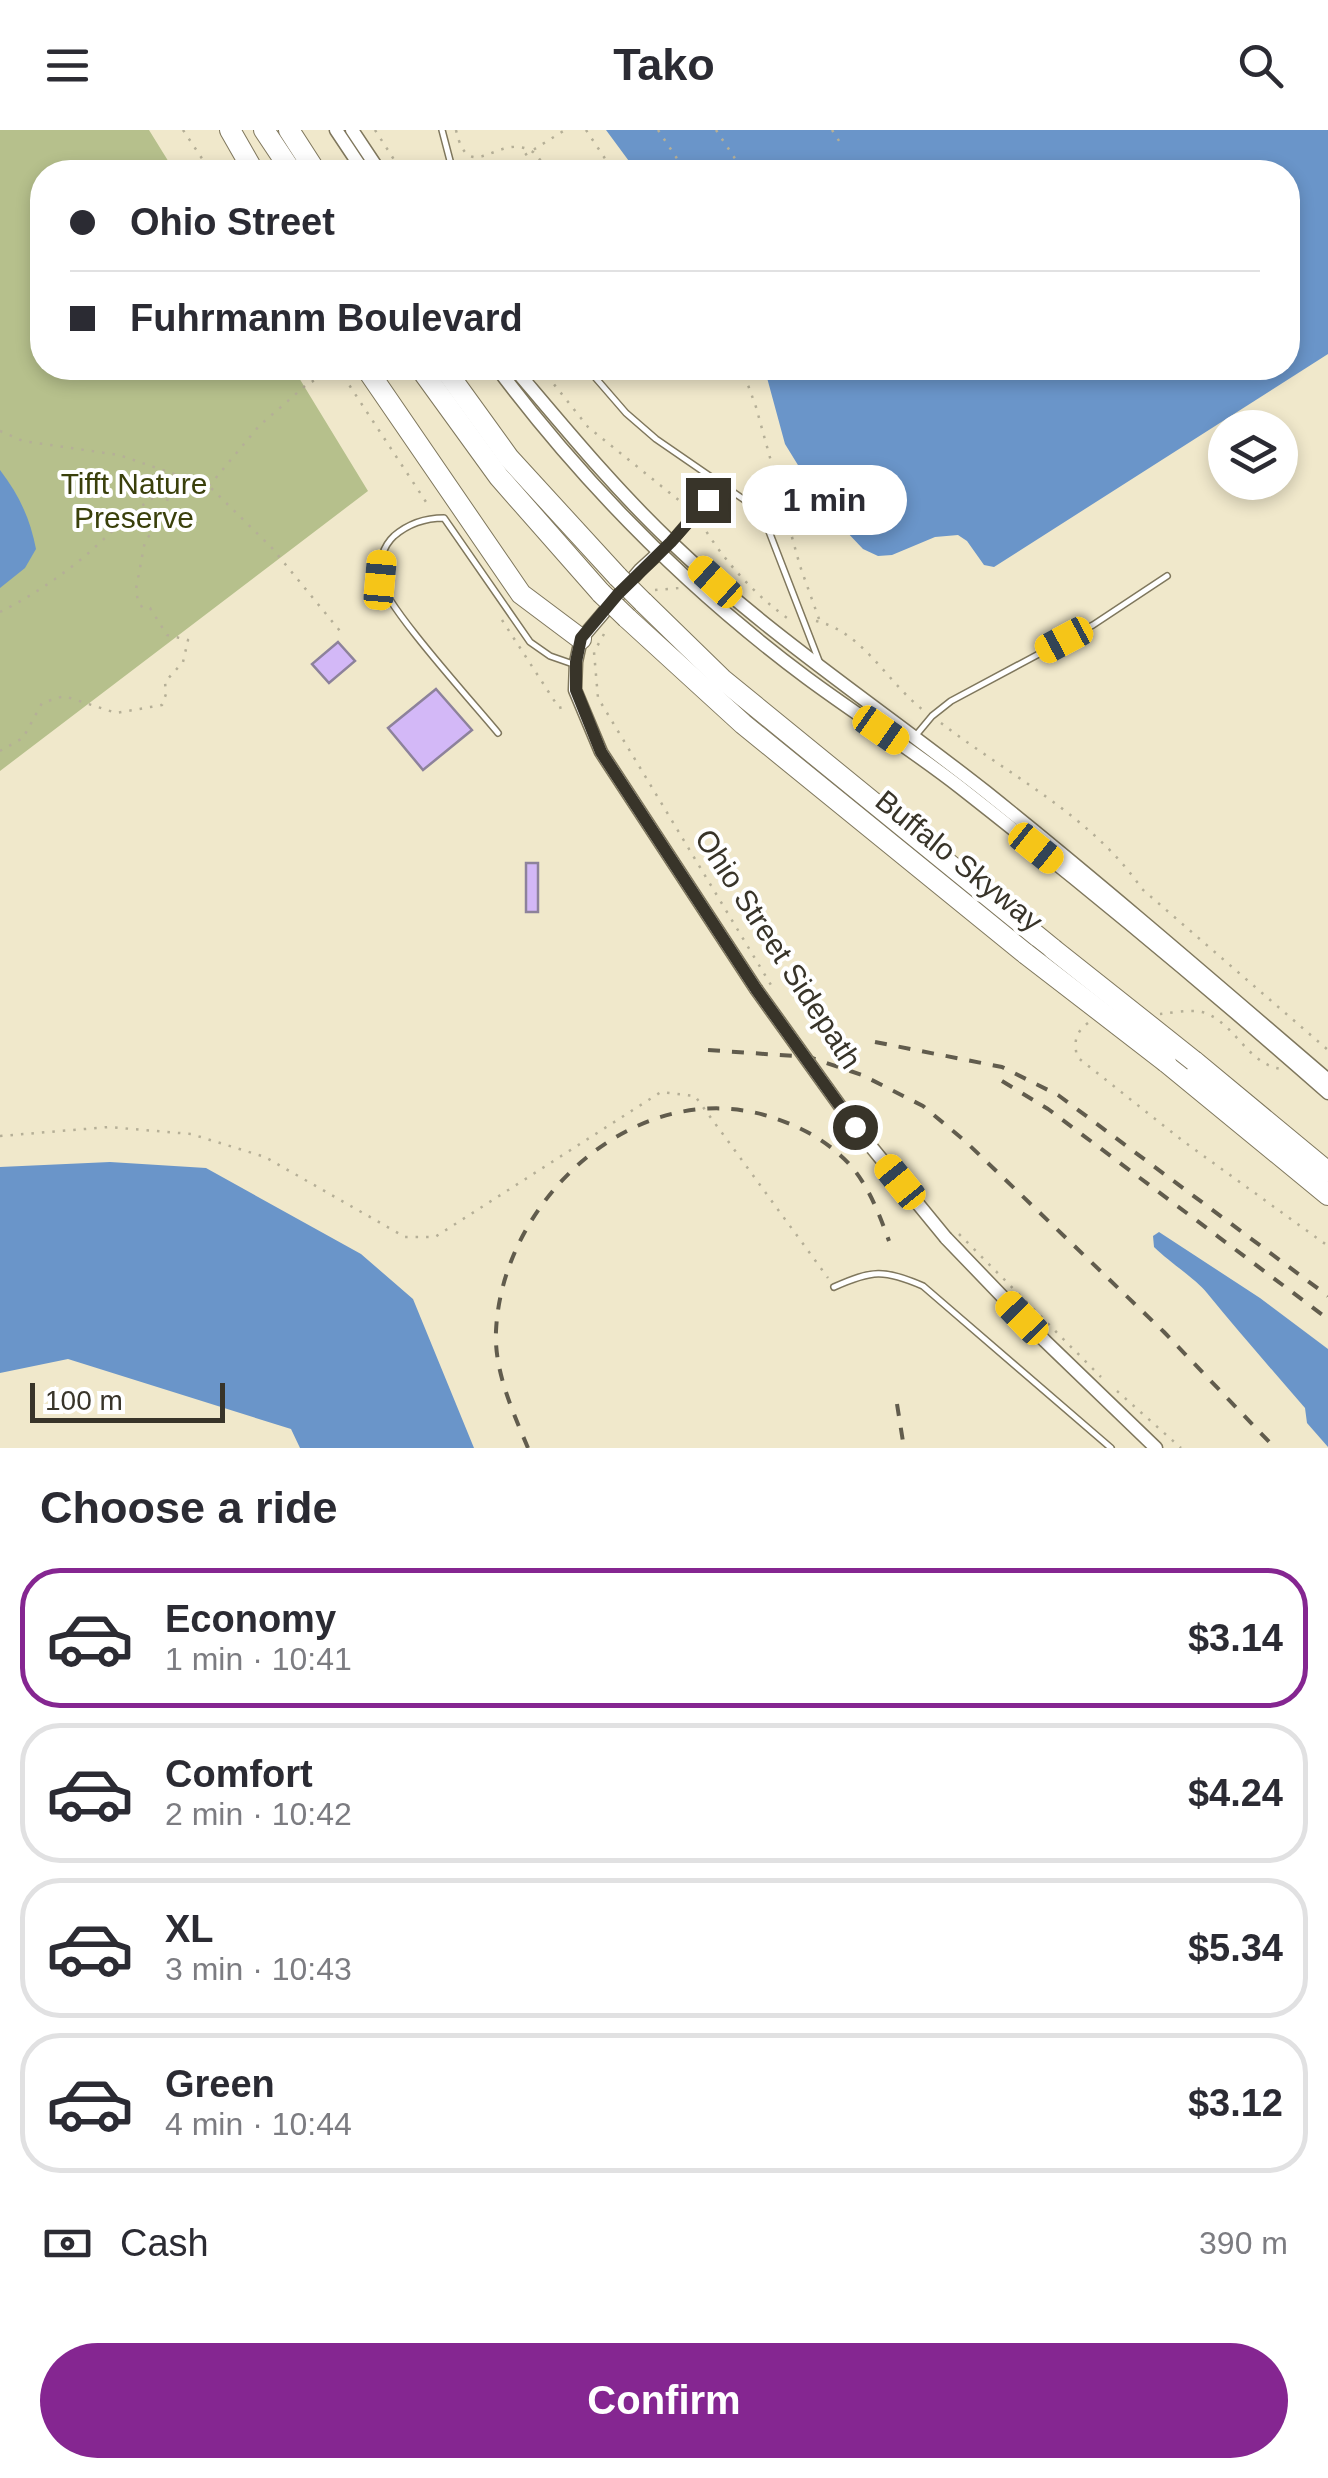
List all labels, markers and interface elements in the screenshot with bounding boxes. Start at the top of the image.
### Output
icon: menu [40,38,95,93]
icon: search [1233,38,1288,93]
text: Tako [613,39,715,90]
text: Ohio Street [130,201,335,243]
text: Fuhrmanm Boulevard [130,297,523,339]
map controls [1208,410,1298,500]
button: layers [1208,410,1298,500]
callout: 1 min [743,465,908,535]
park label: Tifft Nature Preserve [61,467,207,534]
route end [686,478,731,523]
text: 1 min [783,482,866,518]
car [362,549,398,611]
car [683,551,747,613]
car [1030,613,1098,667]
car [848,701,914,759]
street label: Buffalo Skyway [869,783,1049,938]
car [1003,817,1069,879]
street label: Ohio Street Sidepath [689,823,868,1075]
route start [833,1105,878,1150]
car [869,1149,931,1215]
car [990,1286,1054,1350]
scale bar [30,1378,225,1422]
text: 100 m [45,1385,123,1416]
text: Choose a ride [40,1482,338,1533]
icon: car [45,1593,135,1683]
text: Economy [165,1598,336,1640]
text: $3.14 [1188,1617,1283,1659]
text: 1 min · 10:41 [165,1641,352,1677]
icon: car [45,1748,135,1838]
text: Comfort [165,1753,313,1795]
text: $4.24 [1188,1772,1283,1814]
text: 2 min · 10:42 [165,1796,352,1832]
icon: car [45,1903,135,1993]
text: XL [165,1908,214,1950]
text: $5.34 [1188,1927,1283,1969]
text: 3 min · 10:43 [165,1951,352,1987]
icon: car [45,2058,135,2148]
text: Green [165,2063,275,2105]
text: $3.12 [1188,2082,1283,2124]
text: 4 min · 10:44 [165,2106,352,2142]
icon: cash [40,2216,95,2271]
text: Cash [120,2222,209,2264]
text: 390 m [1199,2225,1288,2261]
button: Confirm [40,2343,1288,2458]

